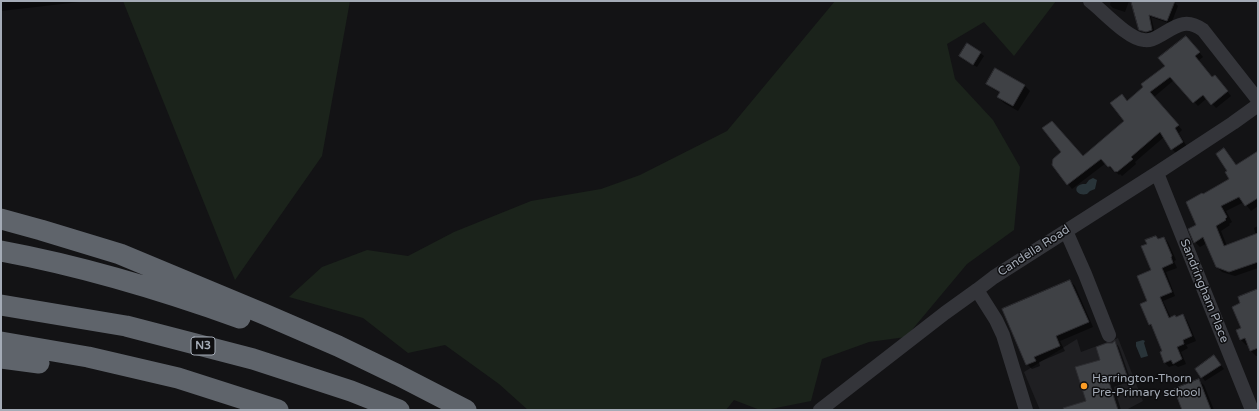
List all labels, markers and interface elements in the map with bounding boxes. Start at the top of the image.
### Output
street label: Candella Road [995,222,1073,280]
street label: Sandringham Place [1177,237,1231,345]
road number: N3 [191,337,215,355]
place label: Harrington-Thorn Pre-Primary school [1092,372,1201,400]
marker: Harrington-Thorn Pre-Primary school [1079,381,1089,391]

